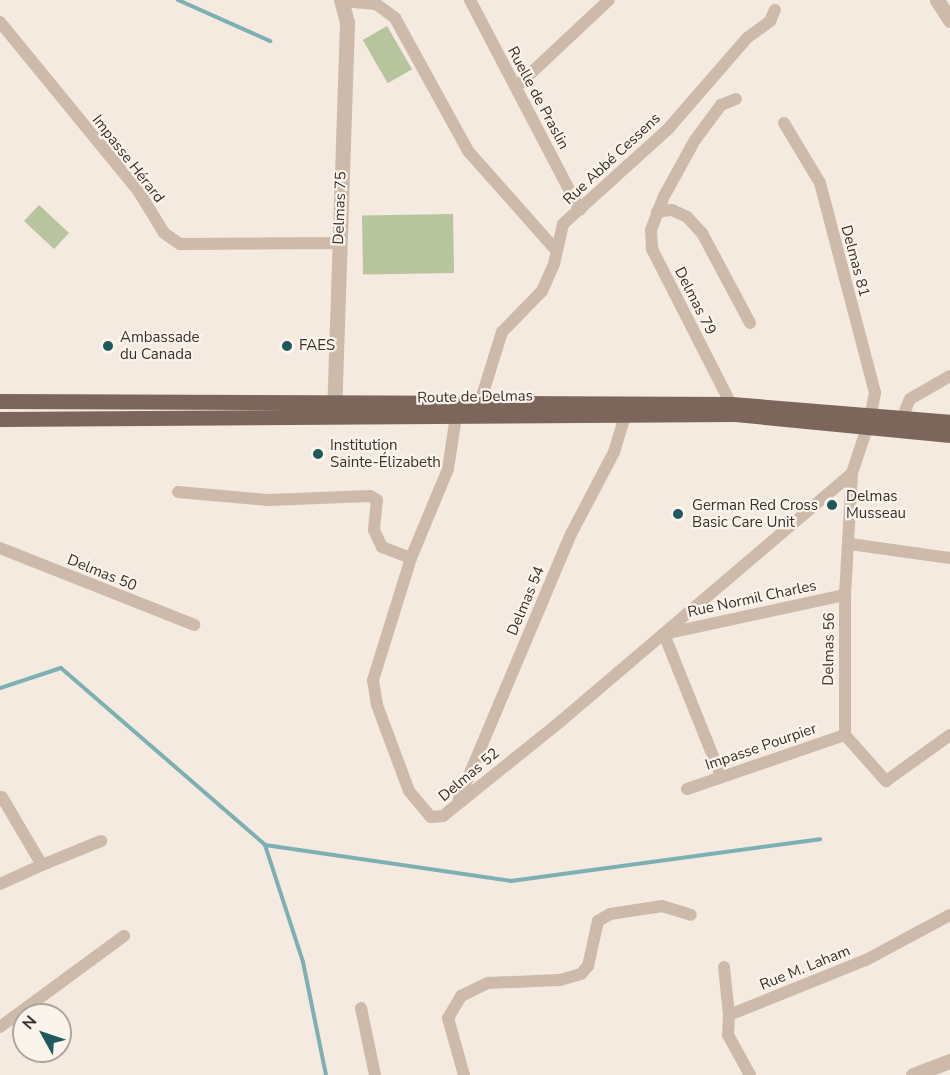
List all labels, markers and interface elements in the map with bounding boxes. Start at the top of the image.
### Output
street label: Ruelle de Praslin [503,43,573,153]
street label: Rue Abbé Cessens [560,109,664,209]
street label: Impasse Hérard [88,112,168,206]
street label: Delmas 75 [330,171,350,245]
street label: Delmas 81 [837,223,873,299]
street label: Delmas 79 [670,264,720,338]
place label: Ambassade du Canada [120,328,200,363]
place label: FAES [299,337,335,355]
marker: Ambassade du Canada [101,339,115,353]
marker: FAES [280,339,294,353]
street label: Route de Delmas [417,387,533,407]
place label: Institution Sainte-Élizabeth [330,436,441,471]
marker: Institution Sainte-Élizabeth [311,447,325,461]
place label: Delmas Musseau [846,487,906,522]
place label: German Red Cross Basic Care Unit [692,496,818,531]
marker: Delmas Musseau [823,496,841,514]
marker: German Red Cross Basic Care Unit [669,505,687,523]
street label: Delmas 50 [65,551,139,595]
street label: Delmas 54 [503,564,549,638]
street label: Rue Normil Charles [686,577,818,621]
street label: Delmas 56 [819,612,839,686]
street label: Impasse Pourpier [703,720,819,774]
street label: Delmas 52 [435,745,503,805]
street label: Rue M. Laham [757,942,853,994]
north arrow [12,1003,72,1063]
text: N [17,1011,42,1034]

